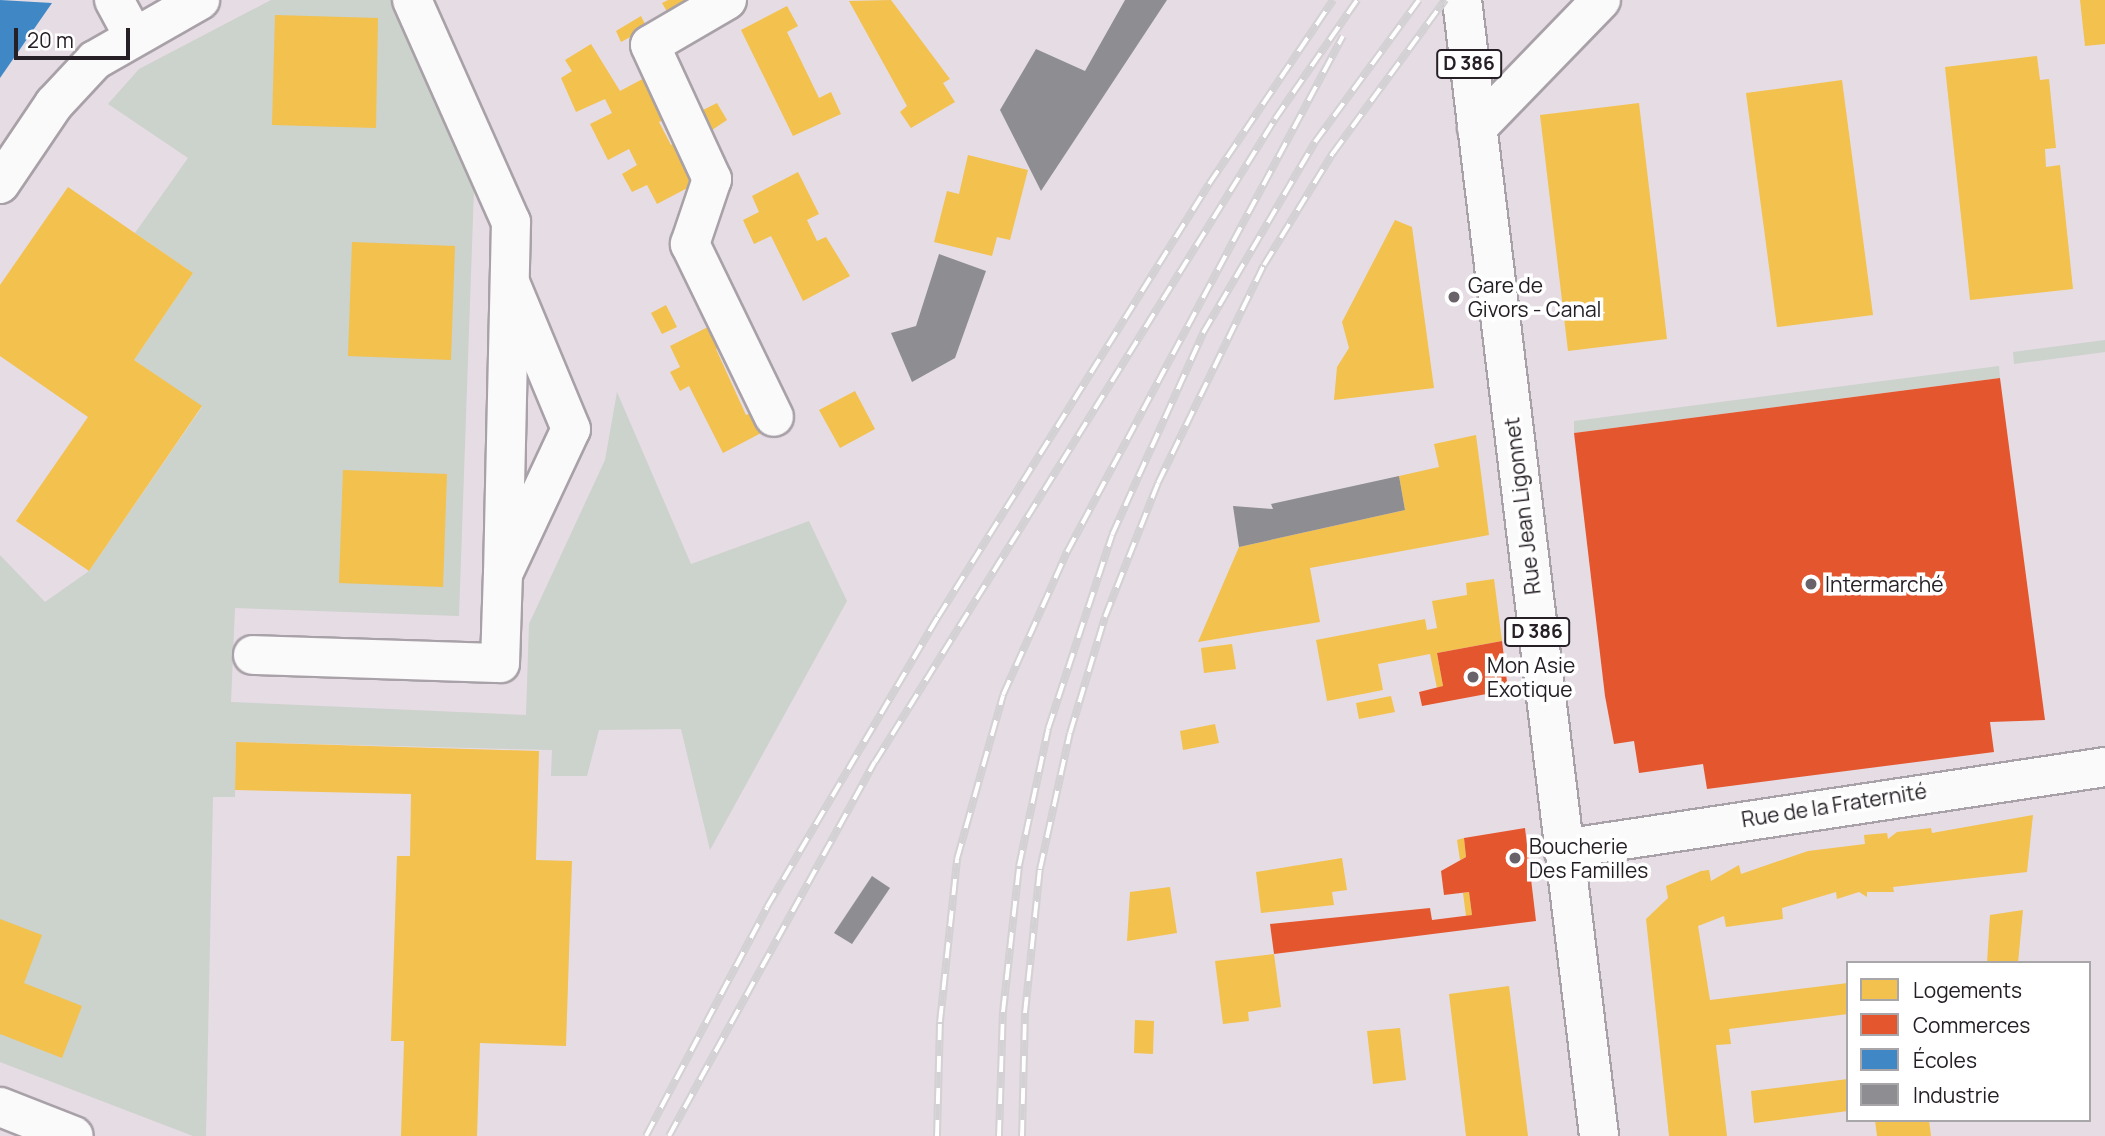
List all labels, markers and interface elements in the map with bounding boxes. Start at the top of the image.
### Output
scale bar [18,14,133,58]
text: 20 m [27,26,74,54]
road number: D 386 [1436,48,1502,80]
place label: Gare de Givors - Canal [1468,272,1602,322]
marker: Gare de Givors - Canal [1446,289,1462,305]
street label: Rue Jean Ligonnet [1499,416,1545,596]
place label: Intermarché [1825,571,1943,597]
marker: Intermarché [1803,576,1819,592]
road number: D 386 [1504,617,1570,648]
place label: Mon Asie Exotique [1487,652,1575,702]
marker: Mon Asie Exotique [1465,669,1481,685]
street label: Rue de la Fraternité [1740,778,1928,832]
place label: Boucherie Des Familles [1529,833,1648,883]
marker: Boucherie Des Familles [1507,850,1523,866]
legend [1846,961,2091,1122]
text: Logements [1913,976,2022,1004]
text: Commerces [1913,1011,2030,1039]
text: Écoles [1913,1046,1977,1074]
text: Industrie [1913,1081,1999,1109]

